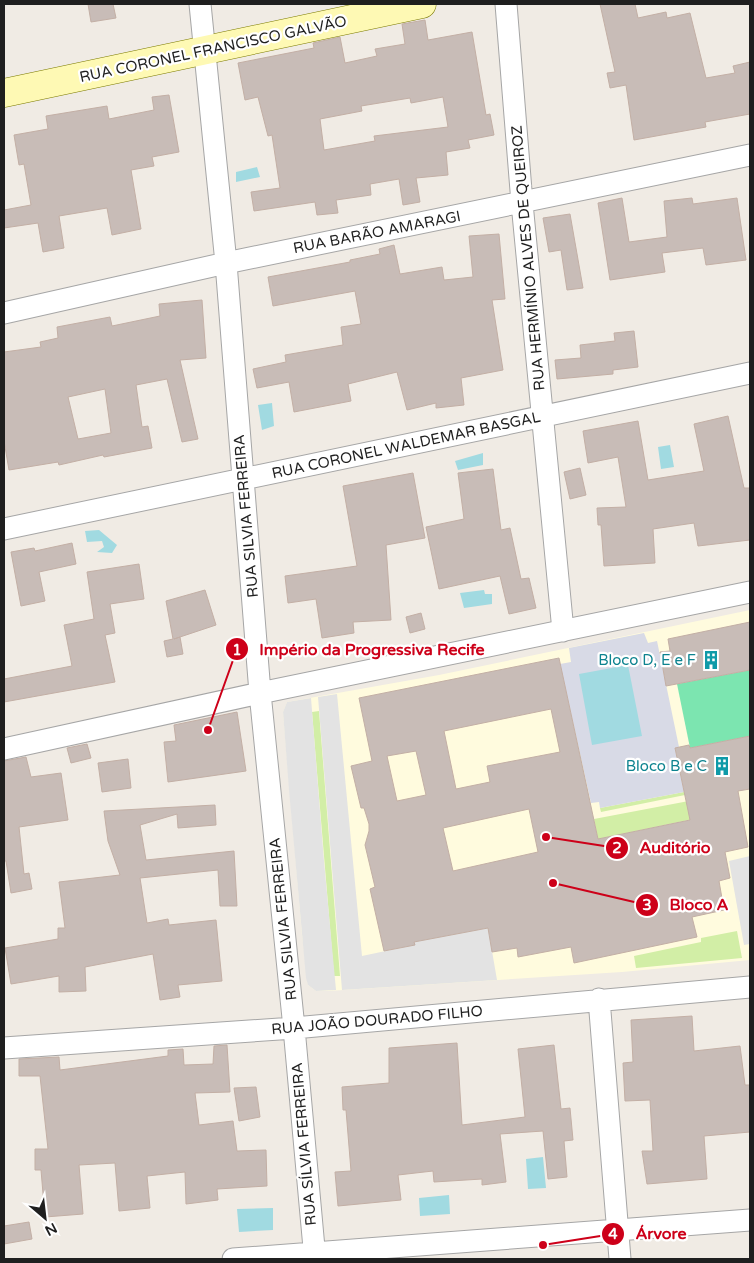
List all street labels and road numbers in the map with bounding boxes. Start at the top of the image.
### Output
street label: RUA CORONEL FRANCISCO GALVÃO [78,12,348,86]
street label: RUA HERMÍNIO ALVES DE QUEIROZ [507,125,549,391]
street label: RUA BARÃO AMARAGI [292,207,462,257]
street label: RUA CORONEL WALDEMAR BASGAL [270,408,542,482]
street label: RUA SILVIA FERREIRA [230,434,262,598]
street label: RUA SILVIA FERREIRA [265,837,301,1001]
street label: RUA JOÃO DOURADO FILHO [270,1002,484,1038]
street label: RUA SÍLVIA FERREIRA [288,1062,320,1226]

